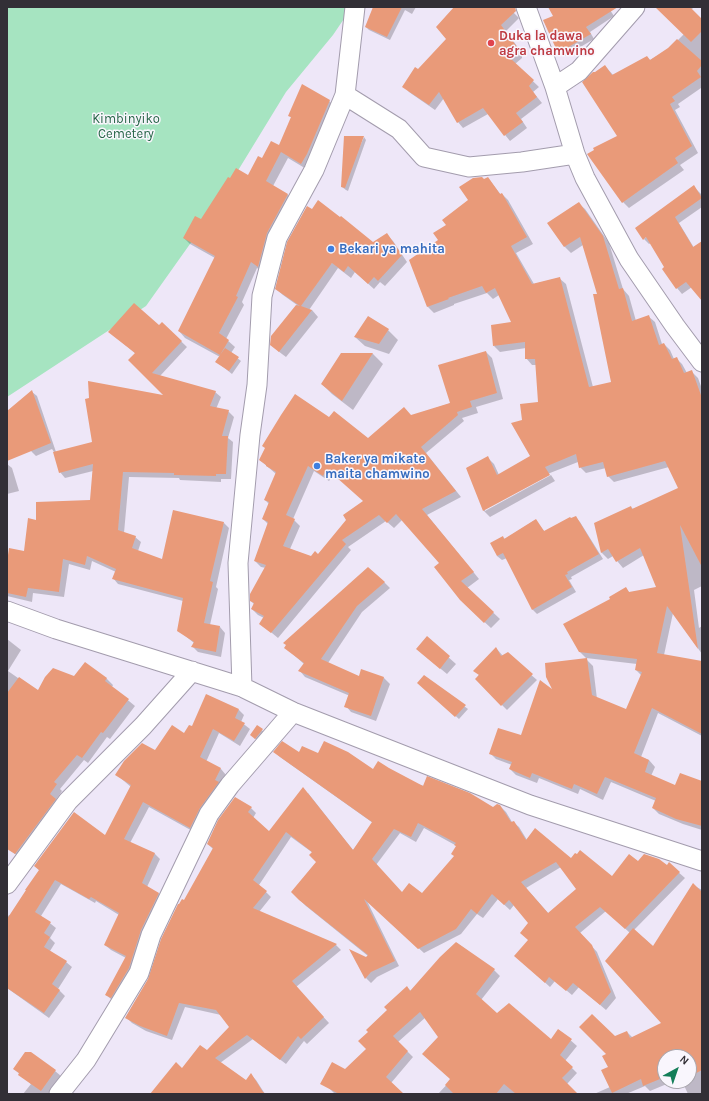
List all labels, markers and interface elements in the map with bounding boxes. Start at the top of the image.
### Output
place label: Duka la dawa agra chamwino [499,28,595,59]
marker: Duka la dawa agra chamwino [486,38,496,48]
park label: Kimbinyiko Cemetery [92,111,160,142]
place label: Bekari ya mahita [339,241,445,257]
marker: Bekari ya mahita [326,244,336,254]
place label: Baker ya mikate maita chamwino [325,451,430,482]
marker: Baker ya mikate maita chamwino [312,461,322,471]
north arrow [657,1049,697,1089]
text: N [677,1053,692,1068]

